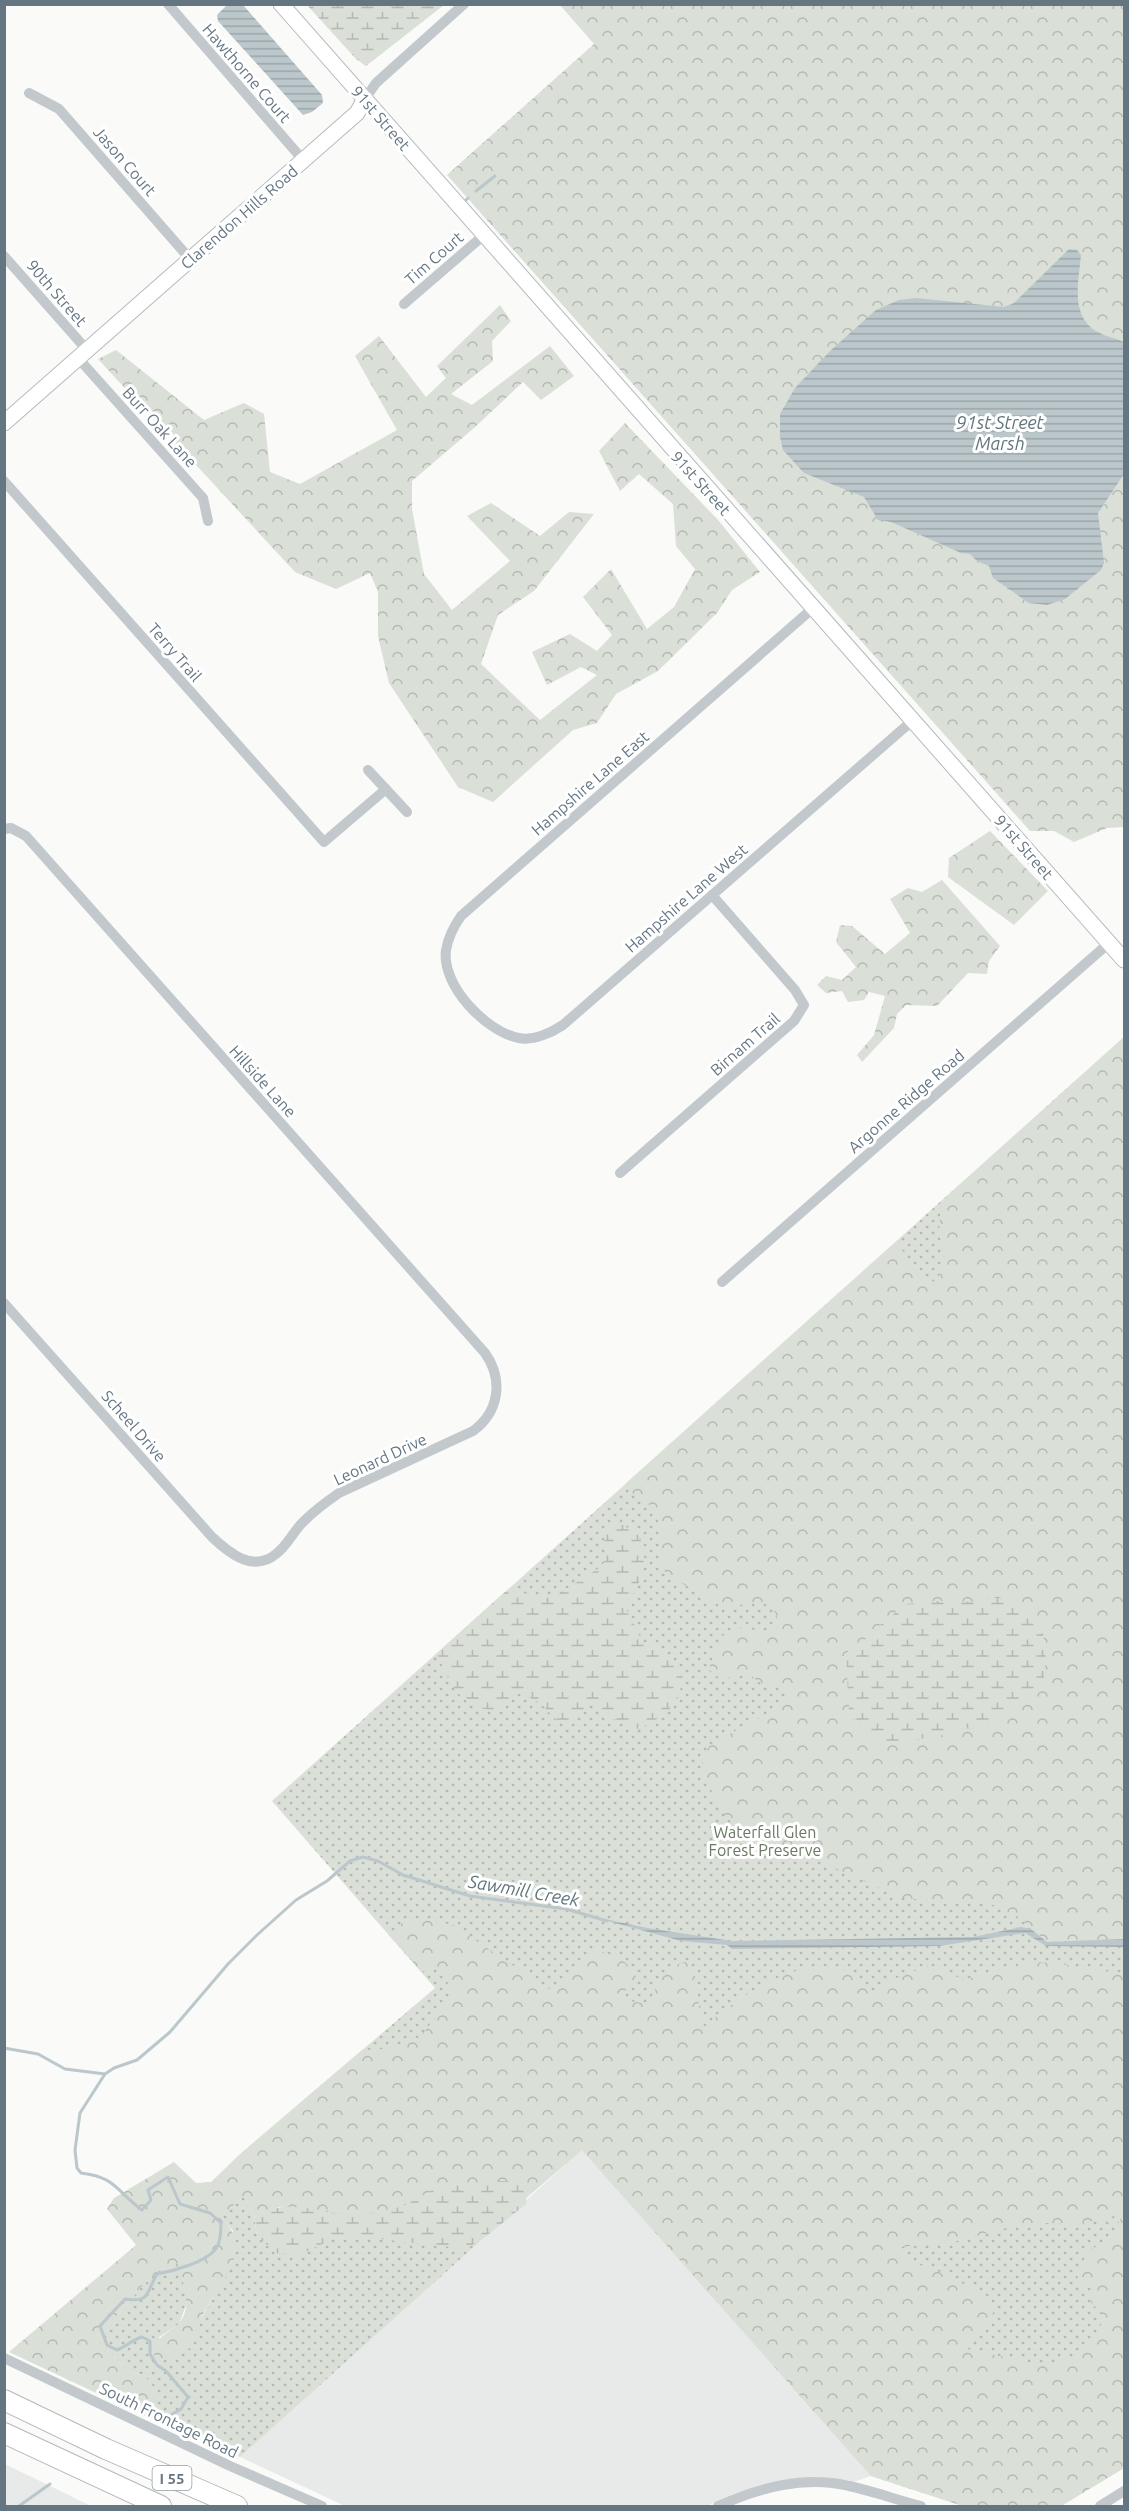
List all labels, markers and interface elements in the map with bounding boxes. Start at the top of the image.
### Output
street label: Hawthorne Court [199,20,295,127]
street label: 91st Street [348,82,414,154]
street label: Jason Court [90,123,160,200]
street label: Clarendon Hills Road [177,161,301,273]
street label: Tim Court [401,227,467,288]
street label: 90th Street [23,256,91,330]
street label: Burr Oak Lane [119,383,201,471]
water label: 91st Street Marsh [956,412,1045,453]
street label: 91st Street [668,447,735,519]
street label: Terry Trail [145,619,205,685]
street label: Hampshire Lane East [528,727,653,839]
street label: 91st Street [991,811,1057,883]
street label: Hampshire Lane West [621,840,751,956]
street label: Birnam Trail [707,1009,783,1079]
street label: Hillside Lane [226,1041,300,1121]
street label: Argonne Ridge Road [844,1046,968,1156]
street label: Scheel Drive [98,1387,170,1465]
street label: Leonard Drive [331,1430,429,1488]
park label: Waterfall Glen Forest Preserve [709,1823,821,1859]
water label: Sawmill Creek [466,1870,582,1910]
street label: South Frontage Road [97,2379,241,2461]
road number: I 55 [152,2466,192,2490]

